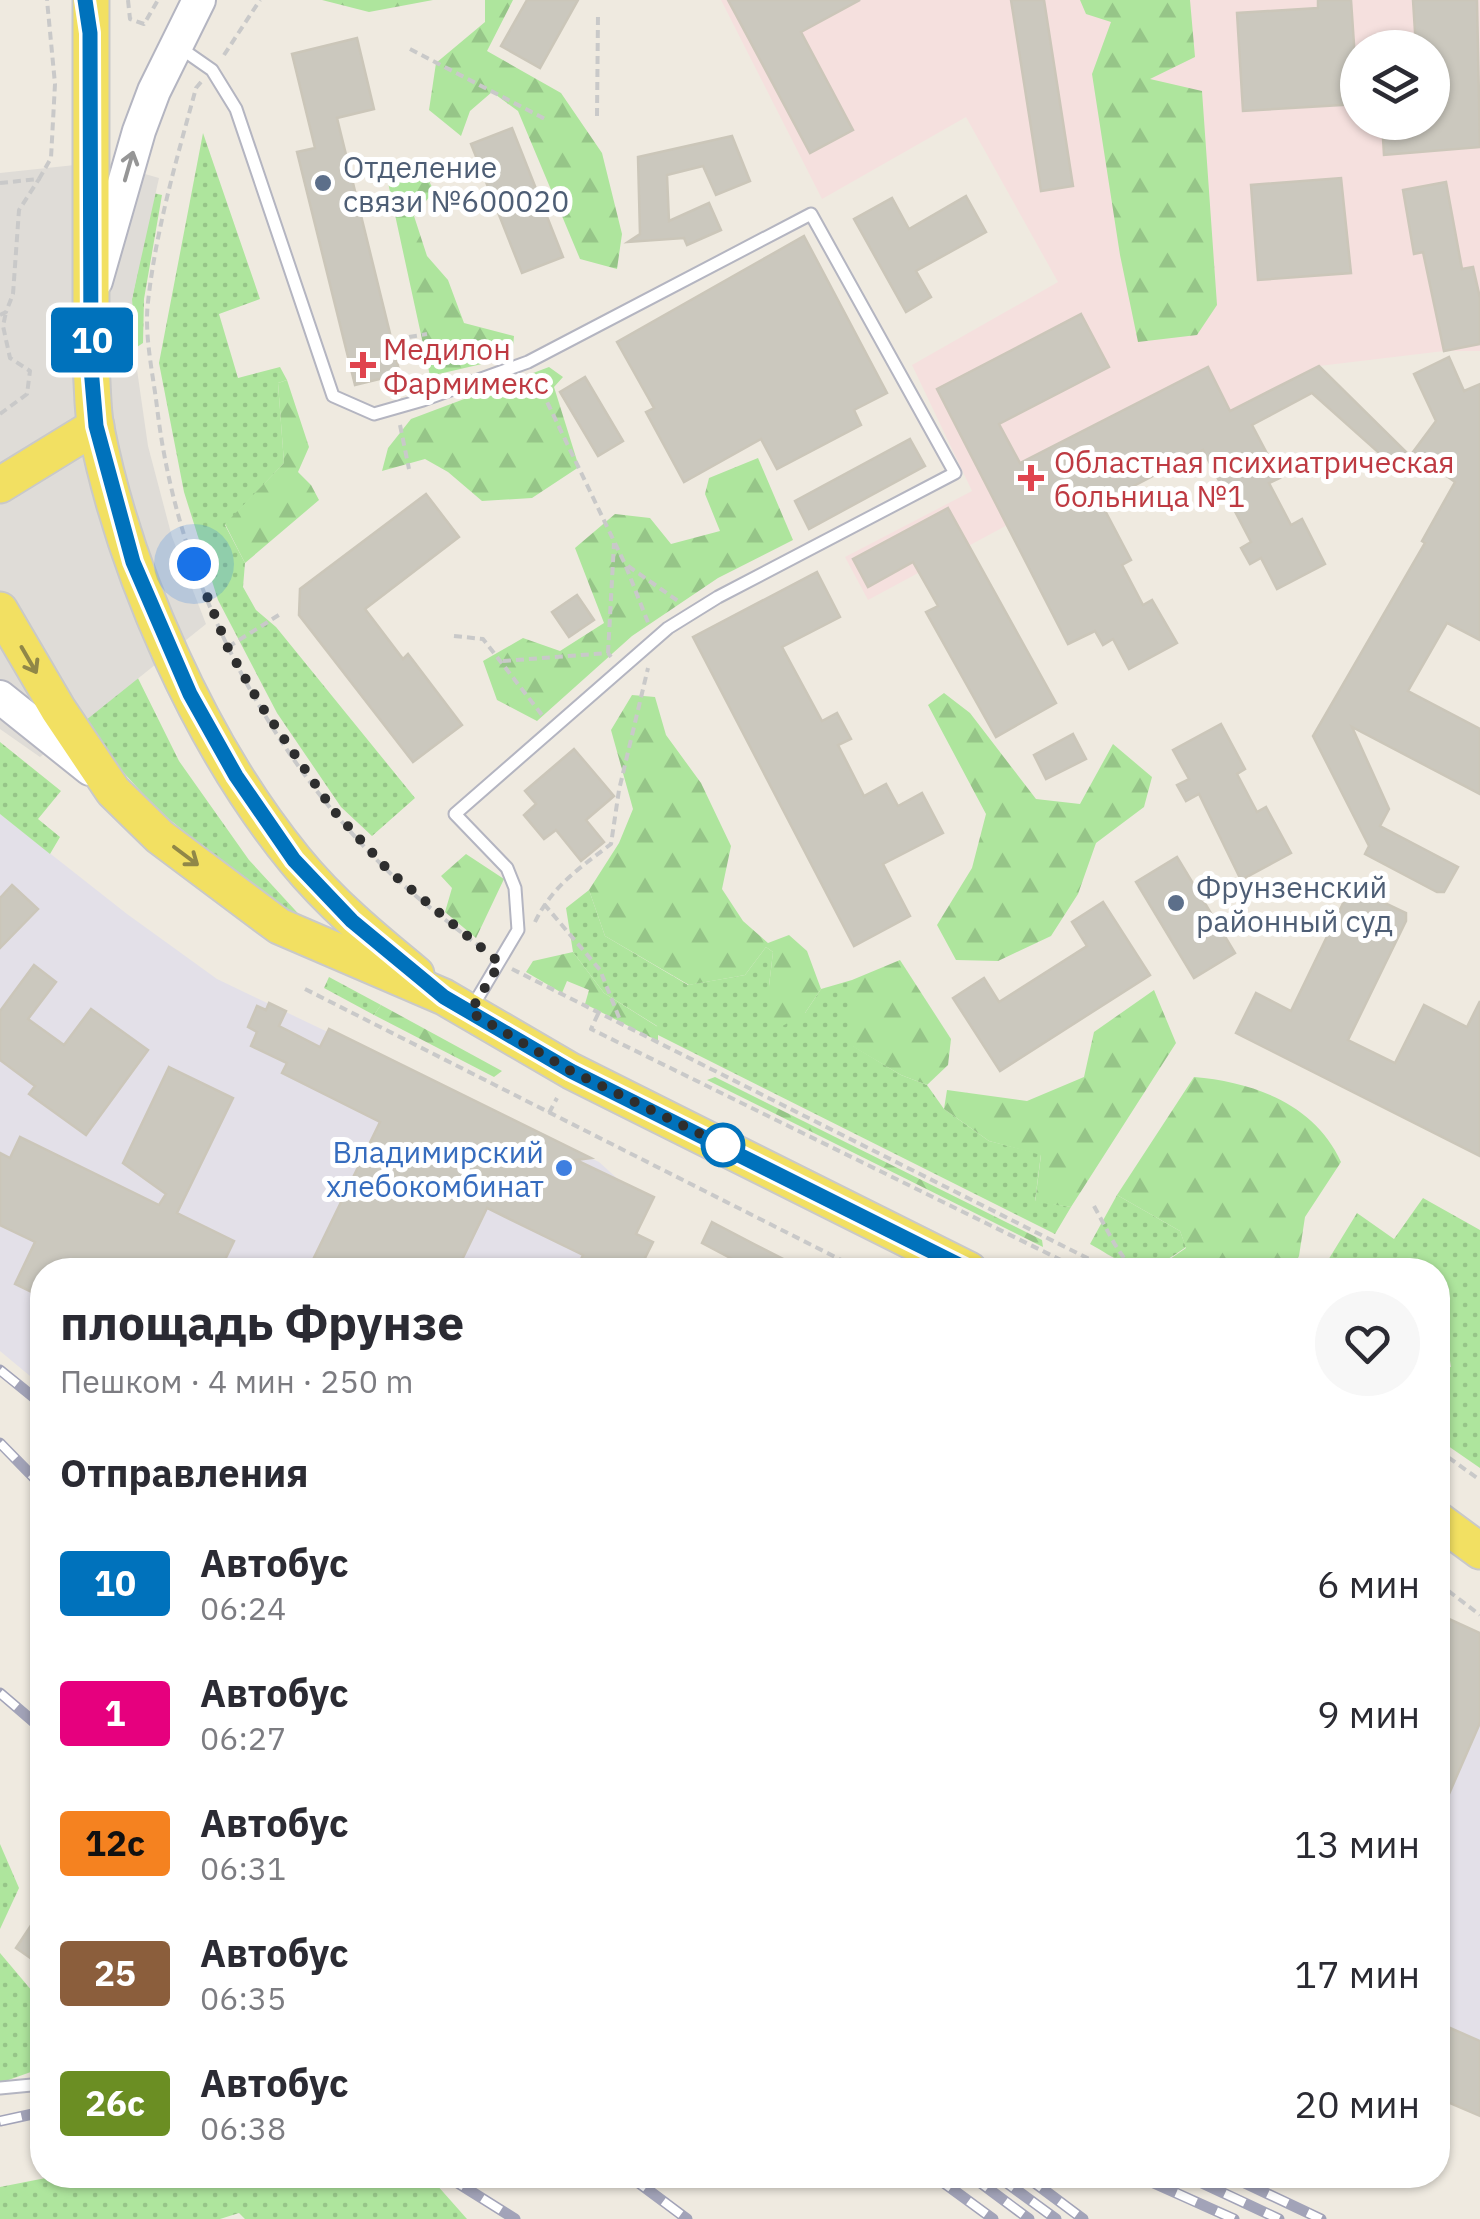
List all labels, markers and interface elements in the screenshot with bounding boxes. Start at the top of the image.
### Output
map controls [1340,30,1450,140]
button: layers [1340,30,1450,140]
place label: Отделение связи №600020 [343,147,569,220]
one-way arrow [121,151,139,183]
marker: Отделение связи №600020 [312,172,334,194]
line badge: 10 [47,308,137,372]
text: 10 [71,317,113,363]
place label: Медилон Фармимекс [383,329,549,402]
marker: Медилон Фармимекс [352,354,374,376]
place label: Областная психиатрическая больница №1 [1054,442,1455,515]
marker: Областная психиатрическая больница №1 [1018,465,1044,491]
your location [169,539,219,589]
one-way arrow [19,645,39,674]
one-way arrow [172,845,199,866]
place label: Фрунзенский районный суд [1196,867,1393,940]
marker: Фрунзенский районный суд [1165,892,1187,914]
unlabelled marker [702,1124,744,1166]
place label: Владимирский хлебокомбинат [326,1132,544,1205]
marker: Владимирский хлебокомбинат [553,1157,575,1179]
text: площадь Фрунзе [60,1291,464,1353]
button: heart [1315,1291,1420,1396]
text: Пешком · 4 мин · 250 m [60,1360,413,1402]
text: Отправления [60,1448,308,1497]
text: Автобус [200,1538,349,1587]
text: 6 мин [1317,1559,1420,1608]
text: 10 [94,1560,136,1606]
text: 06:24 [200,1587,286,1629]
text: Автобус [200,1668,349,1717]
text: 9 мин [1317,1689,1420,1738]
text: 1 [104,1690,126,1736]
text: 06:27 [200,1717,286,1759]
text: Автобус [200,1798,349,1847]
text: 13 мин [1294,1819,1420,1868]
text: 12с [85,1820,145,1866]
text: 06:31 [200,1847,286,1889]
text: Автобус [200,1928,349,1977]
text: 17 мин [1294,1949,1420,1998]
text: 25 [94,1950,136,1996]
text: 06:35 [200,1977,286,2019]
text: Автобус [200,2058,349,2107]
text: 20 мин [1294,2079,1420,2128]
text: 26c [85,2080,145,2126]
text: 06:38 [200,2107,286,2149]

